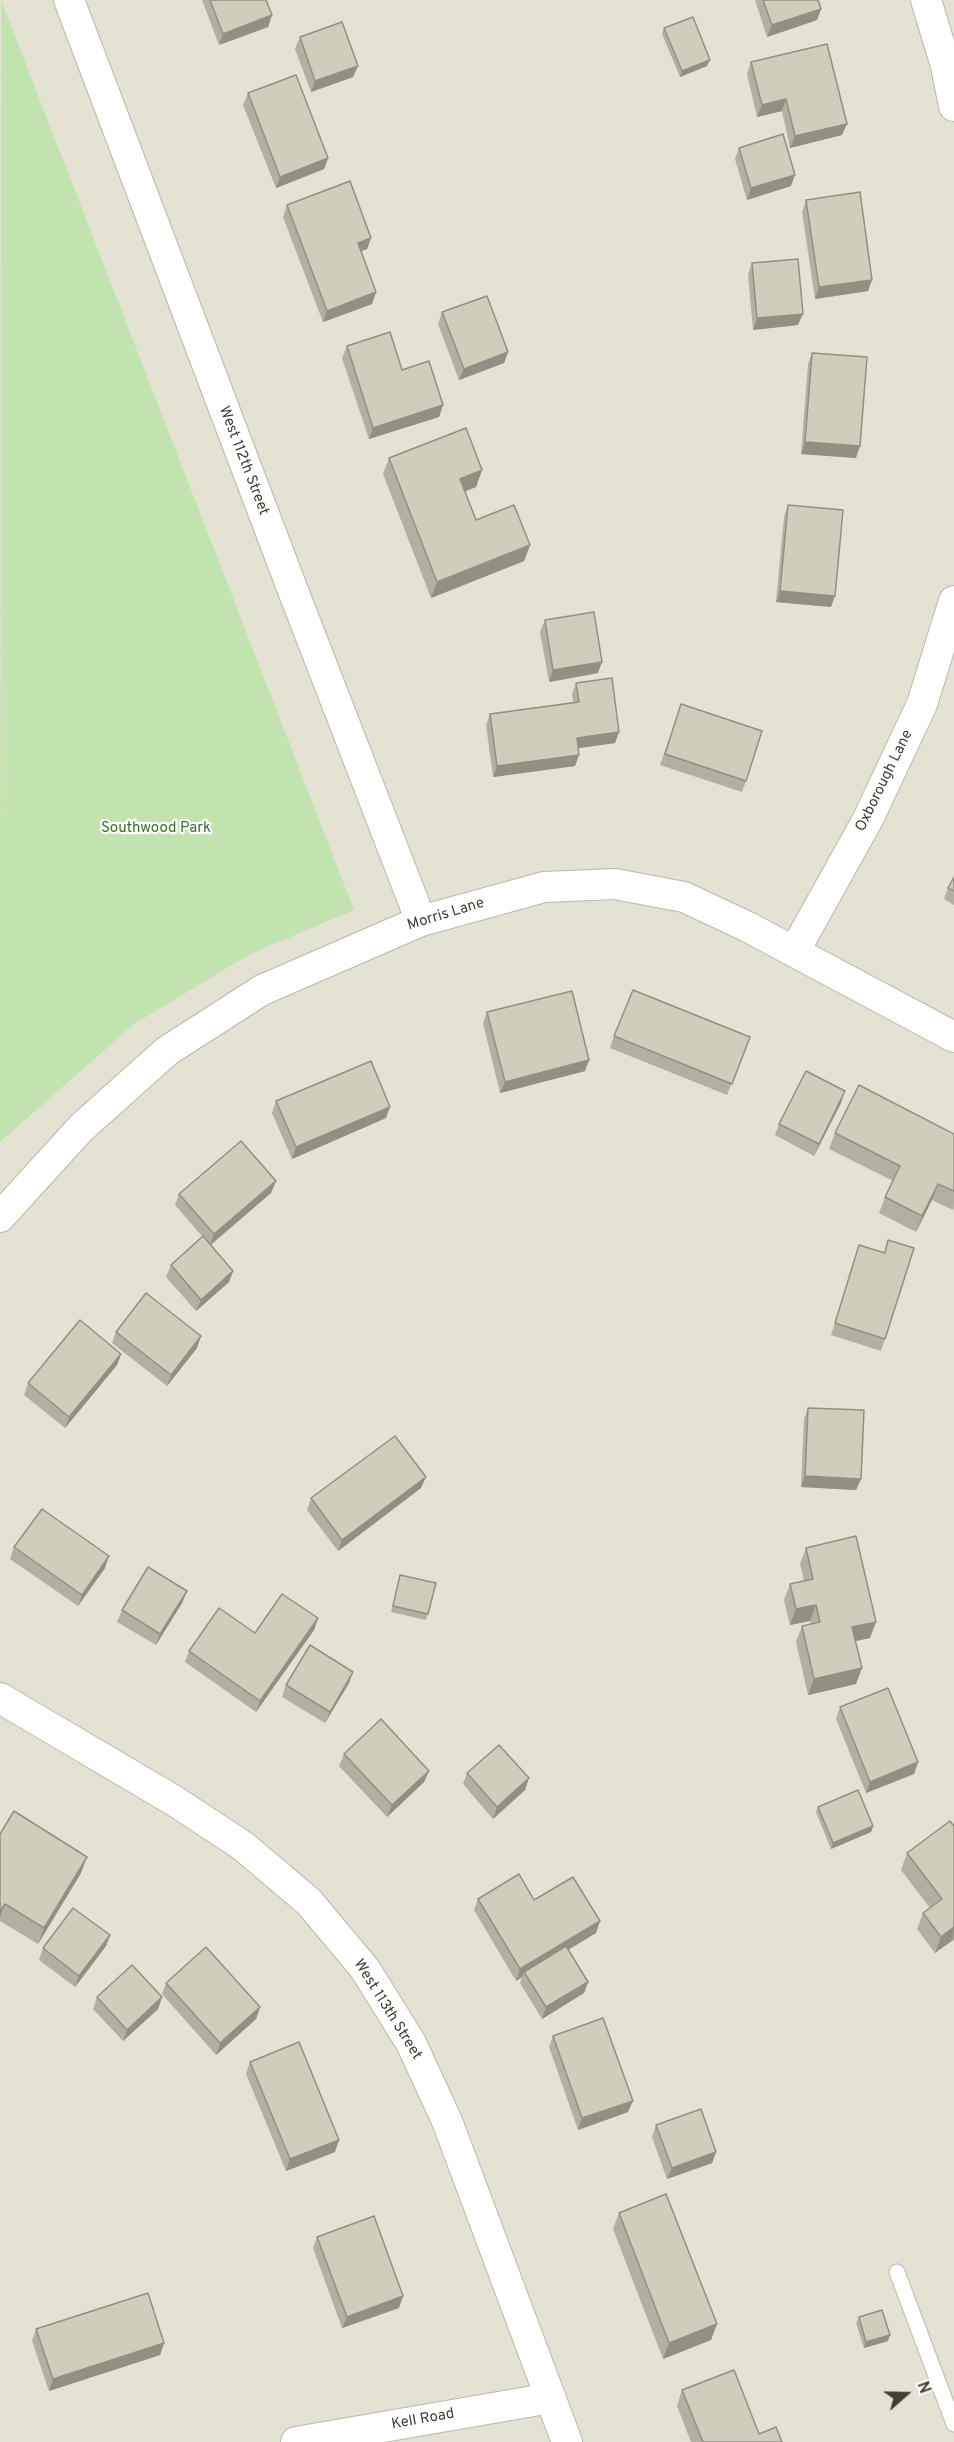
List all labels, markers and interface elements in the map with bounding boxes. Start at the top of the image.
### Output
street label: West 112th Street [214,404,272,518]
street label: Oxborough Lane [853,727,917,835]
park label: Southwood Park [101,820,211,838]
street label: Morris Lane [405,895,487,935]
street label: West 113th Street [349,1957,425,2063]
north arrow [876,2364,936,2424]
text: N [912,2379,934,2397]
street label: Kell Road [390,2406,456,2434]

